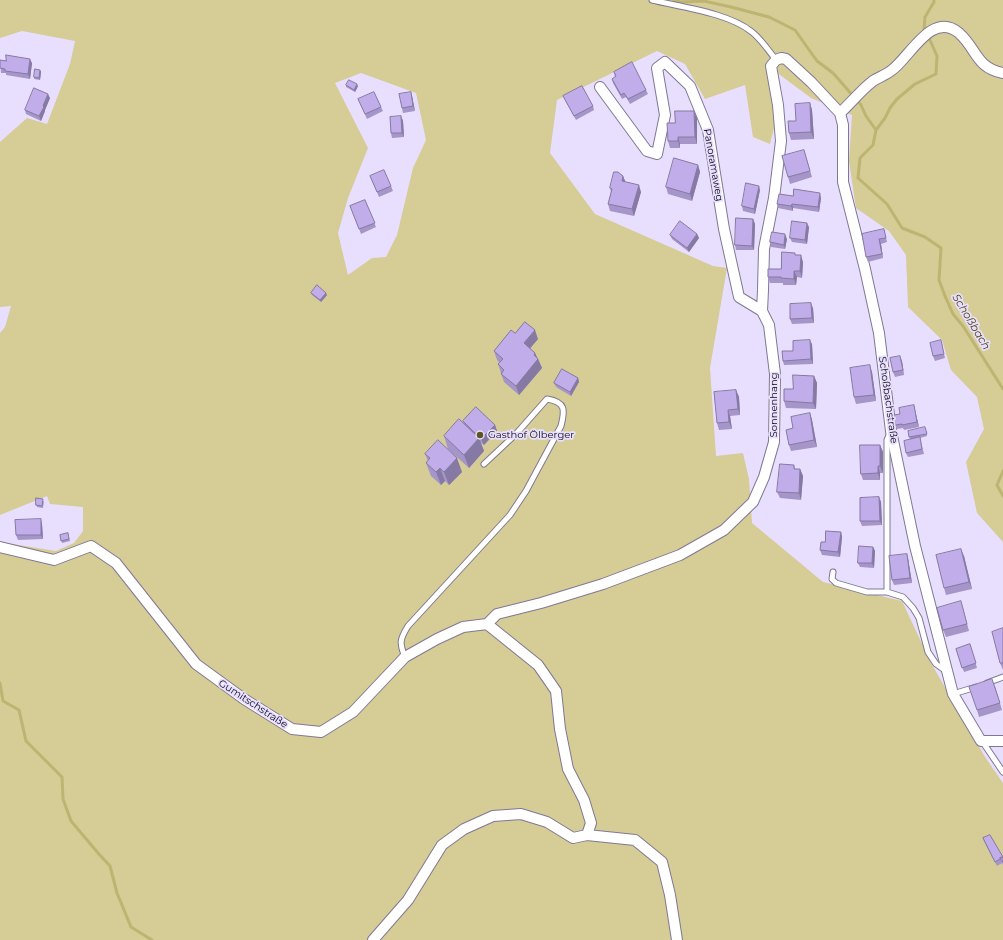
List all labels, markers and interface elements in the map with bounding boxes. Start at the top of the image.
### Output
street label: Panoramaweg [701,128,725,202]
water label: Schoßbach [949,292,993,352]
street label: Schoßbachstraße [876,356,900,444]
street label: Sonnenhang [768,372,780,438]
place label: Gasthof Ölberger [488,429,574,441]
marker: Gasthof Ölberger [475,430,485,440]
street label: Gumitschstraße [216,677,290,731]

